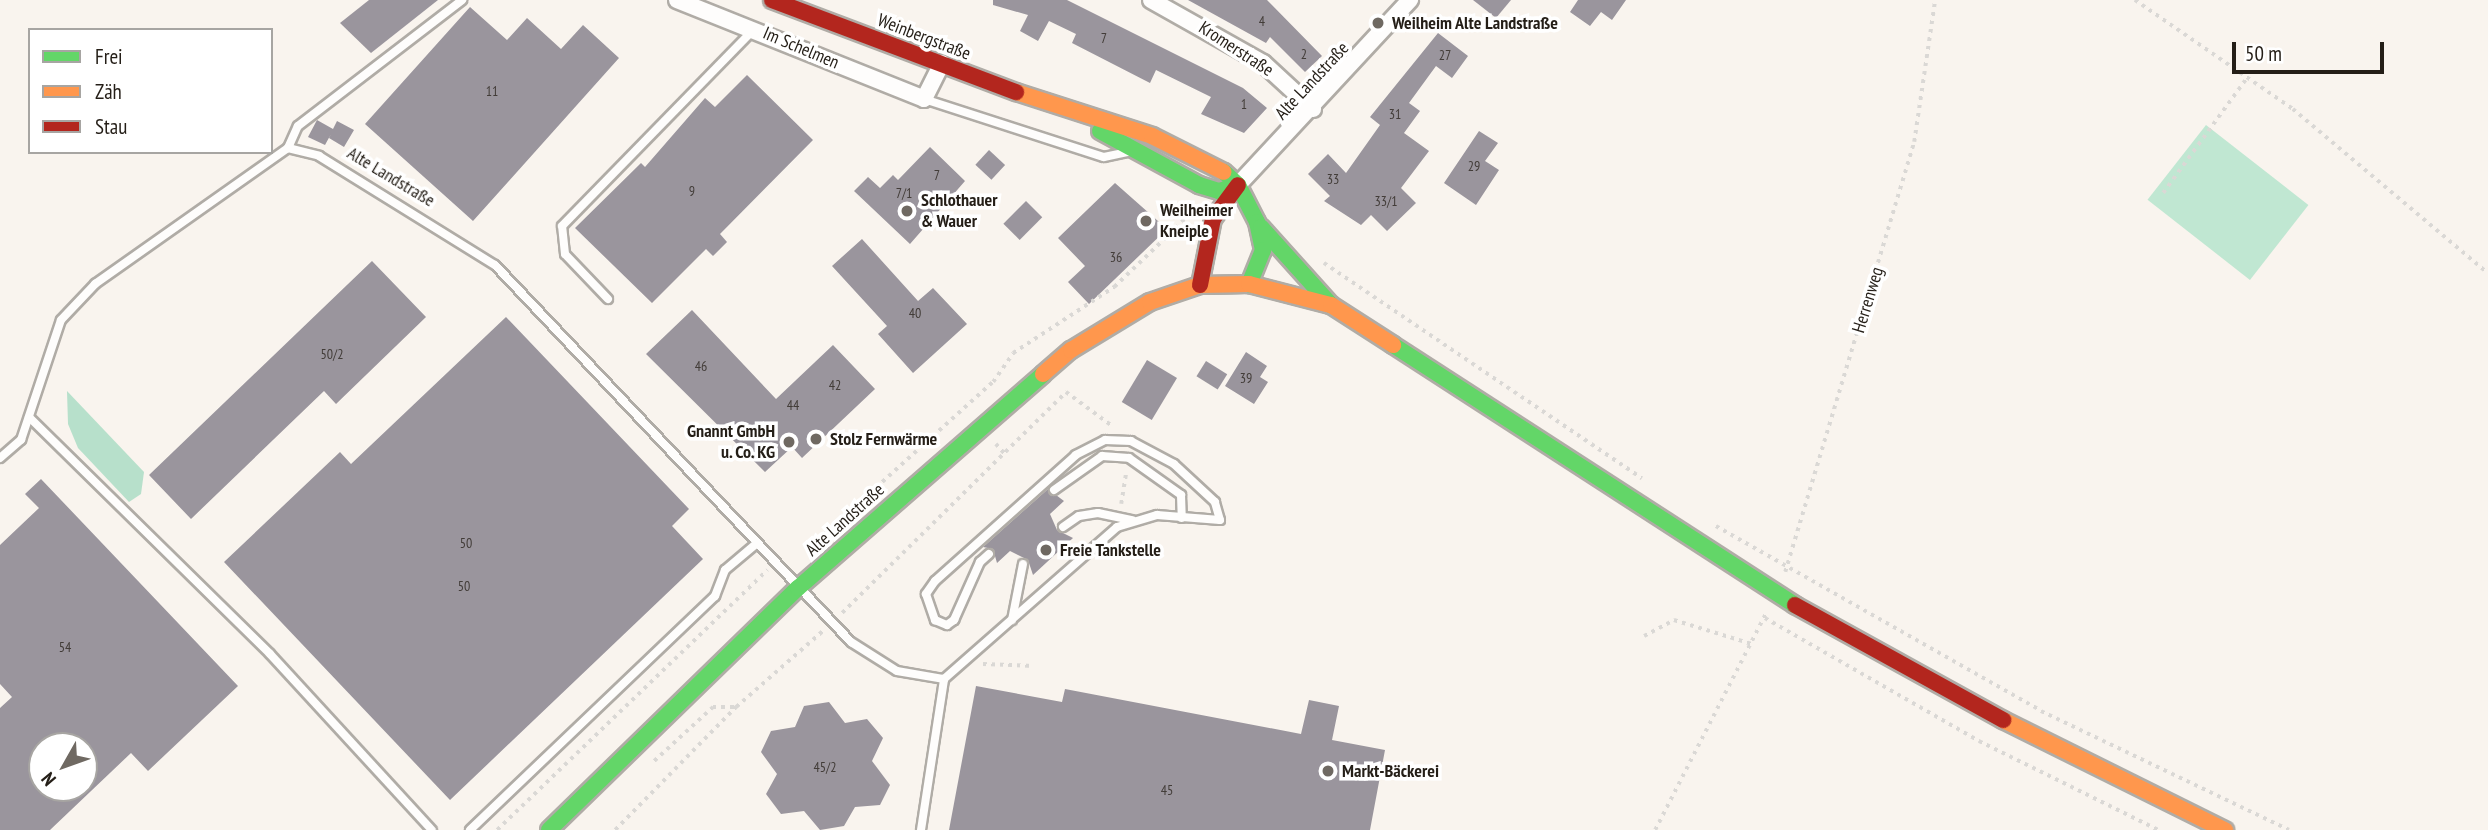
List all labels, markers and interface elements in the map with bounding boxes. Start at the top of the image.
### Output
street label: Weinbergstraße [874,9,974,65]
place label: Weilheim Alte Landstraße [1392,12,1558,34]
house number: 4 [1259,13,1265,29]
marker: Weilheim Alte Landstraße [1370,15,1386,31]
street label: Kromerstraße [1195,17,1277,81]
street label: Im Schelmen [760,22,842,74]
legend [28,28,273,154]
scale bar [2236,28,2388,72]
house number: 7 [1101,30,1107,46]
street label: Alte Landstraße [1271,38,1353,124]
text: 50 m [2245,40,2282,67]
text: Frei [95,43,123,70]
house number: 2 [1301,46,1307,62]
house number: 27 [1439,47,1451,63]
text: Zäh [95,78,122,105]
house number: 11 [486,83,498,99]
house number: 1 [1241,96,1247,112]
house number: 31 [1389,106,1401,122]
text: Stau [95,113,127,140]
street label: Alte Landstraße [343,142,439,212]
house number: 29 [1468,158,1480,174]
house number: 7 [934,167,940,183]
house number: 33 [1327,171,1339,187]
house number: 9 [689,183,695,199]
house number: 7/1 [896,185,912,201]
place label: Schlothauer & Wauer [921,190,997,232]
house number: 33/1 [1374,193,1398,209]
place label: Weilheimer Kneiple [1160,200,1233,242]
marker: Schlothauer & Wauer [899,203,915,219]
marker: Weilheimer Kneiple [1138,213,1154,229]
house number: 36 [1110,249,1122,265]
street label: Herrenweg [1848,264,1888,336]
house number: 40 [909,305,921,321]
house number: 50/2 [320,346,344,362]
house number: 46 [695,358,707,374]
house number: 39 [1240,370,1252,386]
house number: 42 [829,377,841,393]
house number: 44 [787,397,799,413]
place label: Gnannt GmbH u. Co. KG [687,421,775,464]
place label: Stolz Fernwärme [830,428,938,450]
marker: Stolz Fernwärme [808,431,824,447]
marker: Gnannt GmbH u. Co. KG [781,434,797,450]
street label: Alte Landstraße [801,479,889,561]
house number: 50 [460,535,472,551]
place label: Freie Tankstelle [1060,539,1162,561]
marker: Freie Tankstelle [1038,542,1054,558]
house number: 50 [458,578,470,594]
house number: 54 [59,639,71,655]
north arrow [28,732,98,802]
house number: 45/2 [813,759,837,775]
place label: Markt-Bäckerei [1342,760,1439,782]
marker: Markt-Bäckerei [1320,763,1336,779]
text: N [36,768,61,791]
house number: 45 [1161,782,1173,798]

